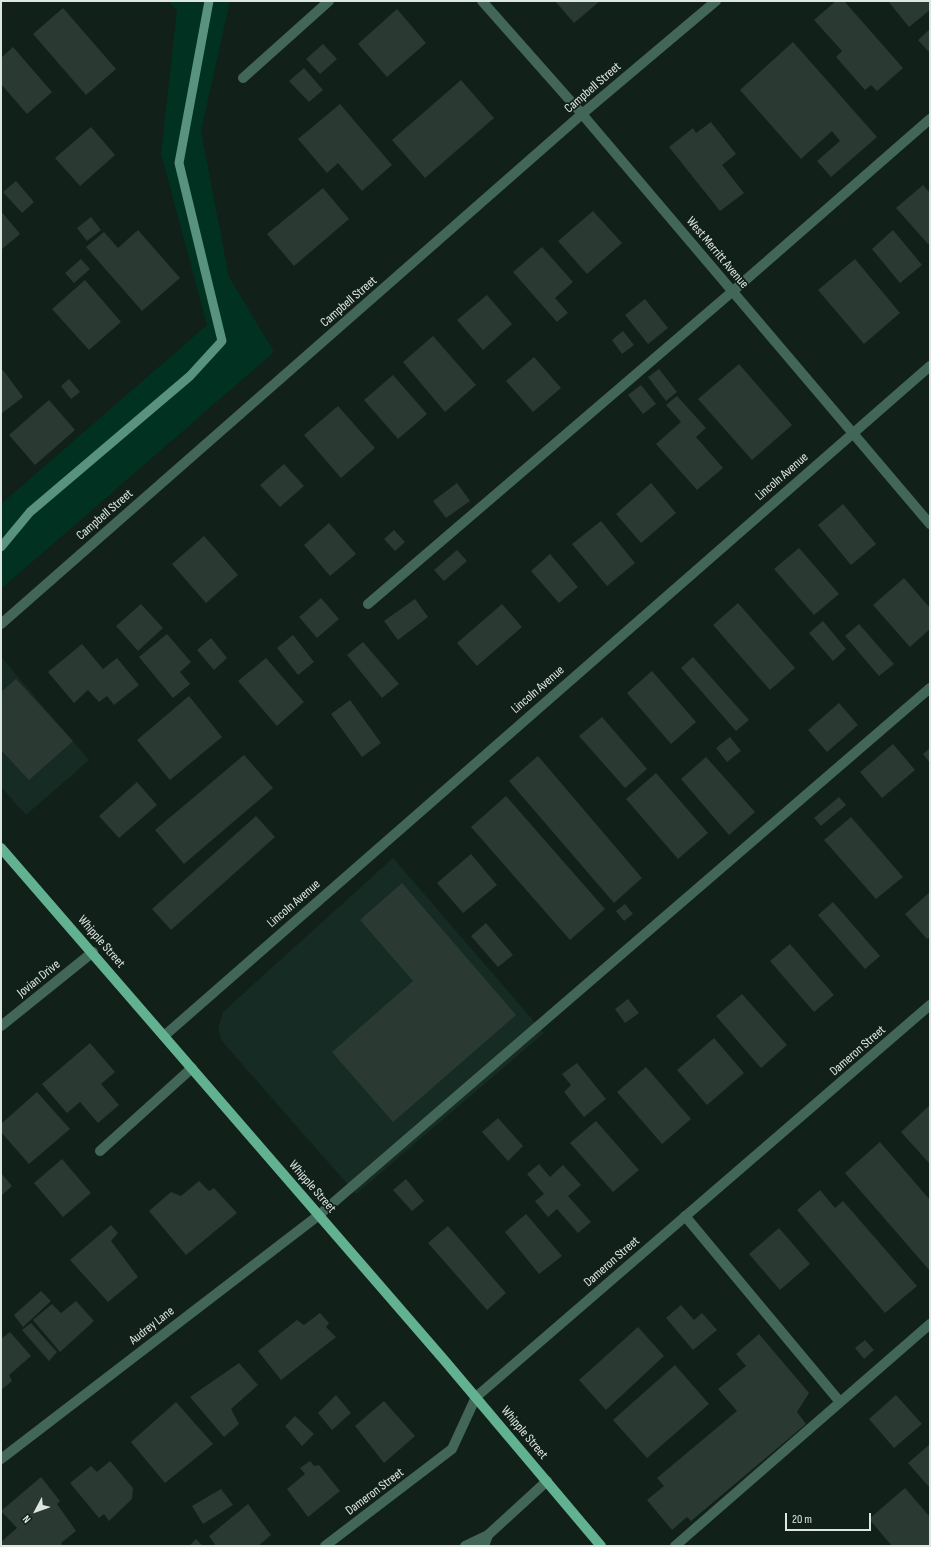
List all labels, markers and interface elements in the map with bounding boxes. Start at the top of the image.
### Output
street label: Campbell Street [562,59,624,117]
street label: West Merritt Avenue [682,214,752,292]
street label: Campbell Street [318,273,380,331]
street label: Lincoln Avenue [752,450,812,504]
street label: Campbell Street [74,486,136,544]
street label: Lincoln Avenue [508,663,568,717]
street label: Lincoln Avenue [264,877,324,931]
street label: Whipple Street [74,913,128,971]
street label: Jovian Drive [14,957,64,1001]
street label: Dameron Street [827,1023,889,1079]
street label: Whipple Street [285,1158,339,1216]
street label: Dameron Street [581,1234,643,1290]
street label: Audrey Lane [126,1304,178,1348]
street label: Whipple Street [497,1403,551,1463]
street label: Dameron Street [343,1465,407,1519]
north arrow [16,1491,56,1531]
scale bar [787,1505,873,1531]
text: 20 m [792,1512,812,1527]
text: N [20,1513,33,1526]

